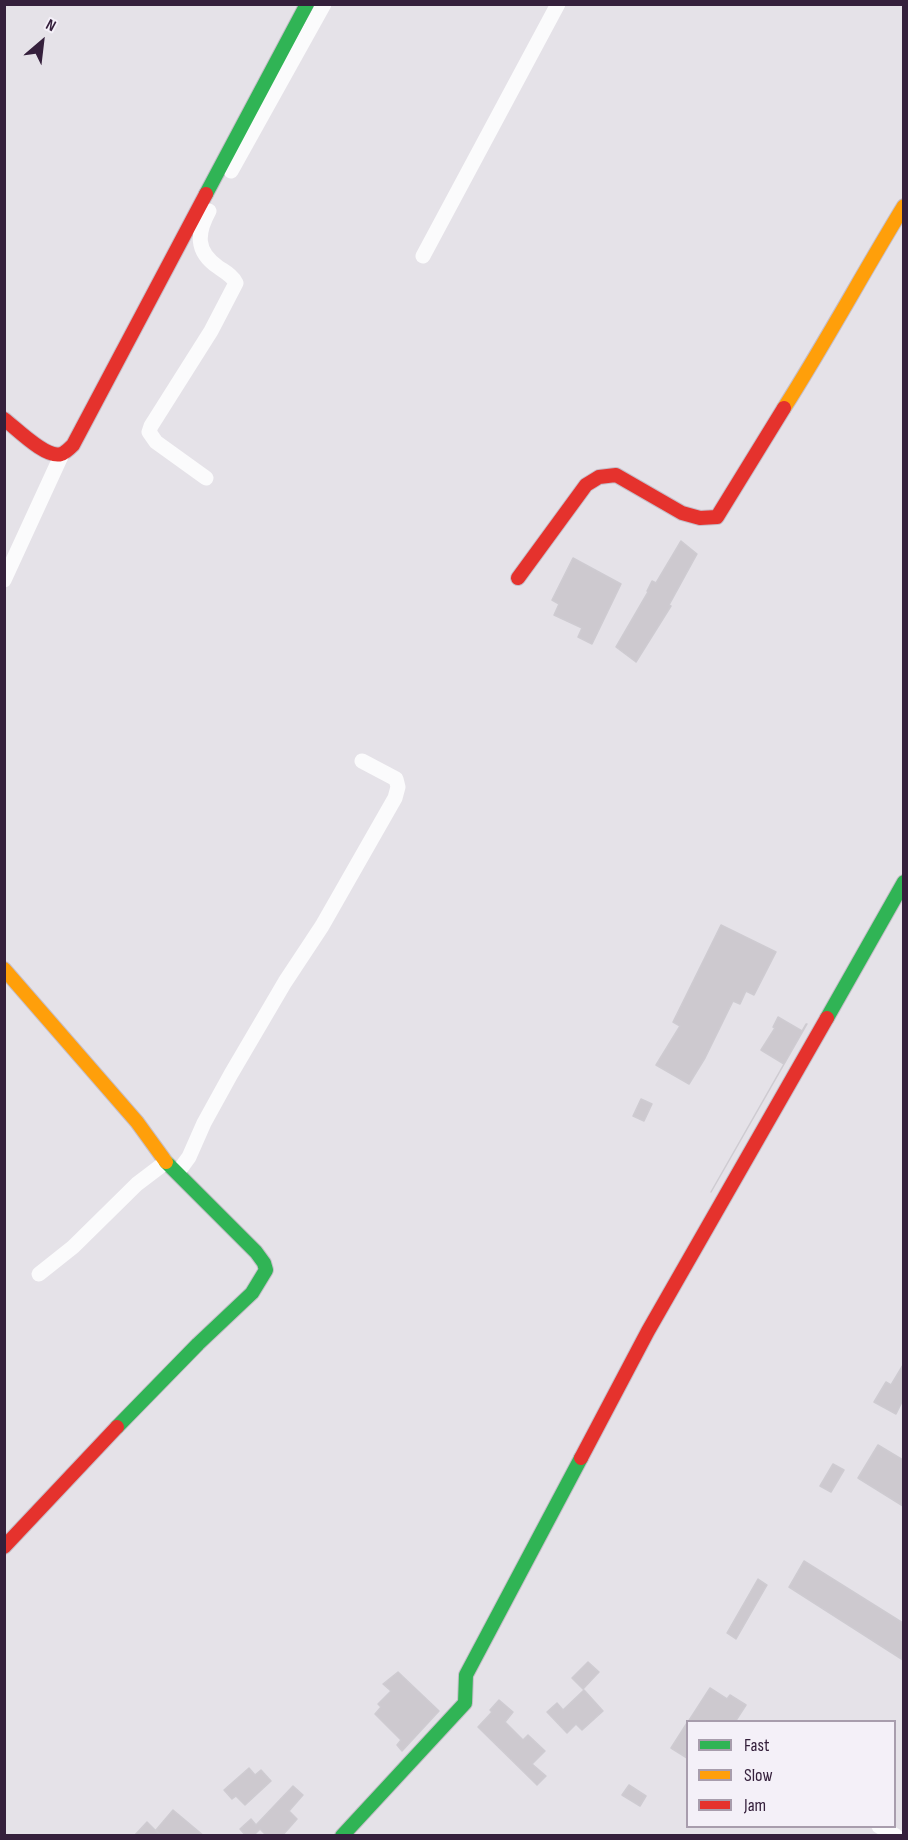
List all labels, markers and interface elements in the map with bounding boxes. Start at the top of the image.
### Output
north arrow [12,12,72,72]
text: N [42,15,59,36]
legend [686,1720,896,1828]
text: Fast [744,1735,769,1756]
text: Slow [744,1765,773,1786]
text: Jam [744,1795,766,1816]

